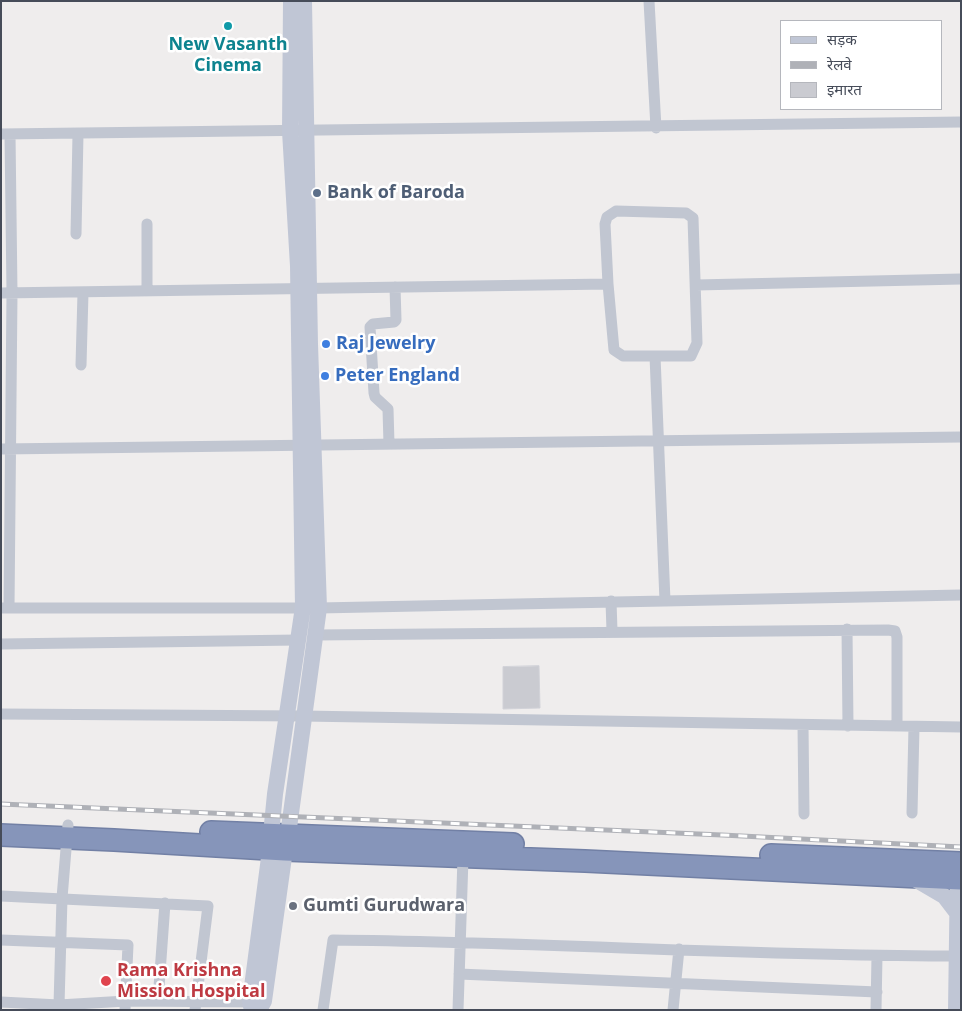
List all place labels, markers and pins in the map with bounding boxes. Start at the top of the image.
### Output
marker: New Vasanth Cinema [222,20,234,32]
place label: New Vasanth Cinema [168,34,288,76]
place label: Bank of Baroda [327,182,465,204]
marker: Bank of Baroda [311,187,323,199]
place label: Raj Jewelry [336,333,435,355]
marker: Raj Jewelry [320,338,332,350]
place label: Peter England [335,365,460,387]
marker: Peter England [319,370,331,382]
place label: Gumti Gurudwara [303,895,465,917]
marker: Gumti Gurudwara [287,900,299,912]
place label: Rama Krishna Mission Hospital [117,960,265,1002]
marker: Rama Krishna Mission Hospital [99,974,113,988]

